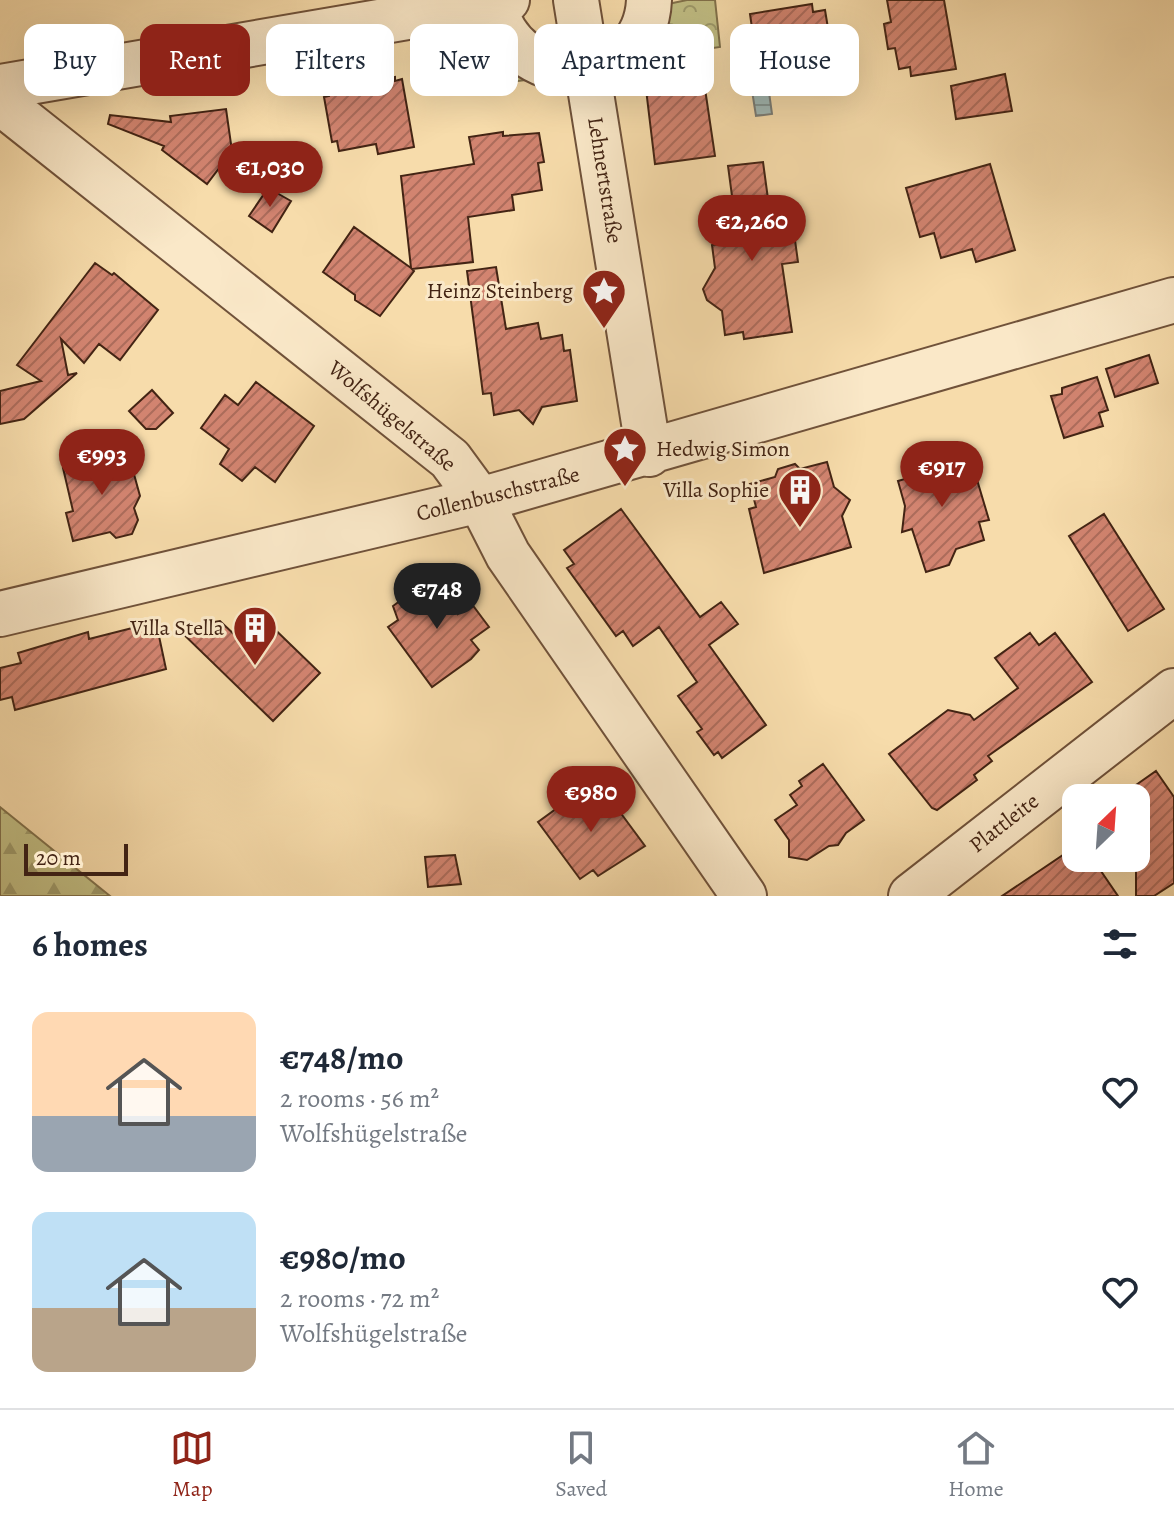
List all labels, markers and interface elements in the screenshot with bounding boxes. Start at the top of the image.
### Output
chip: Buy [24,24,124,96]
chip: Rent [140,24,250,96]
chip: Filters [266,24,394,96]
chip: New [410,24,518,96]
chip: Apartment [534,24,714,96]
chip: House [730,24,859,96]
street label: Lehnertstraße [580,115,630,245]
pin: €1,030 [205,141,335,209]
text: €1,030 [236,149,304,184]
pin: €2,260 [687,195,817,263]
text: €2,260 [716,203,788,238]
place icon: Heinz Steinberg [580,267,628,330]
place label: Heinz Steinberg [427,276,573,306]
street label: Wolfshügelstraße [321,353,462,478]
place icon: Hedwig Simon [601,425,649,488]
pin: €993 [55,429,149,497]
place label: Hedwig Simon [656,434,790,464]
text: €993 [77,437,127,472]
pin: €917 [895,441,989,509]
text: €917 [918,449,966,484]
street label: Collenbuschstraße [413,459,583,529]
building icon: Villa Sophie [776,466,824,529]
place label: Villa Sophie [662,475,769,505]
pin: €748 [390,563,484,631]
text: €748 [412,571,462,606]
building icon: Villa Stella [231,604,279,667]
place label: Villa Stella [129,613,225,643]
pin: €980 [544,766,638,834]
text: €980 [565,774,617,809]
north arrow [1062,784,1150,872]
map controls [1062,784,1150,872]
street label: Plattleite [963,786,1045,860]
scale bar [24,840,128,876]
text: 20 m [36,843,81,873]
text: 6 homes [32,921,148,968]
icon: filters [1098,922,1142,966]
text: €748/mo [280,1034,404,1081]
icon: home [96,1044,192,1140]
icon: heart [1098,1070,1142,1114]
text: 2 rooms · 56 m² [280,1081,439,1116]
text: Wolfshügelstraße [280,1116,467,1151]
text: €980/mo [280,1234,406,1281]
icon: home [96,1244,192,1340]
icon: heart [1098,1270,1142,1314]
text: 2 rooms · 72 m² [280,1281,439,1316]
text: Wolfshügelstraße [280,1316,467,1351]
tab: Map [170,1426,214,1504]
tab: Saved [555,1426,607,1504]
tab: Home [948,1426,1004,1504]

